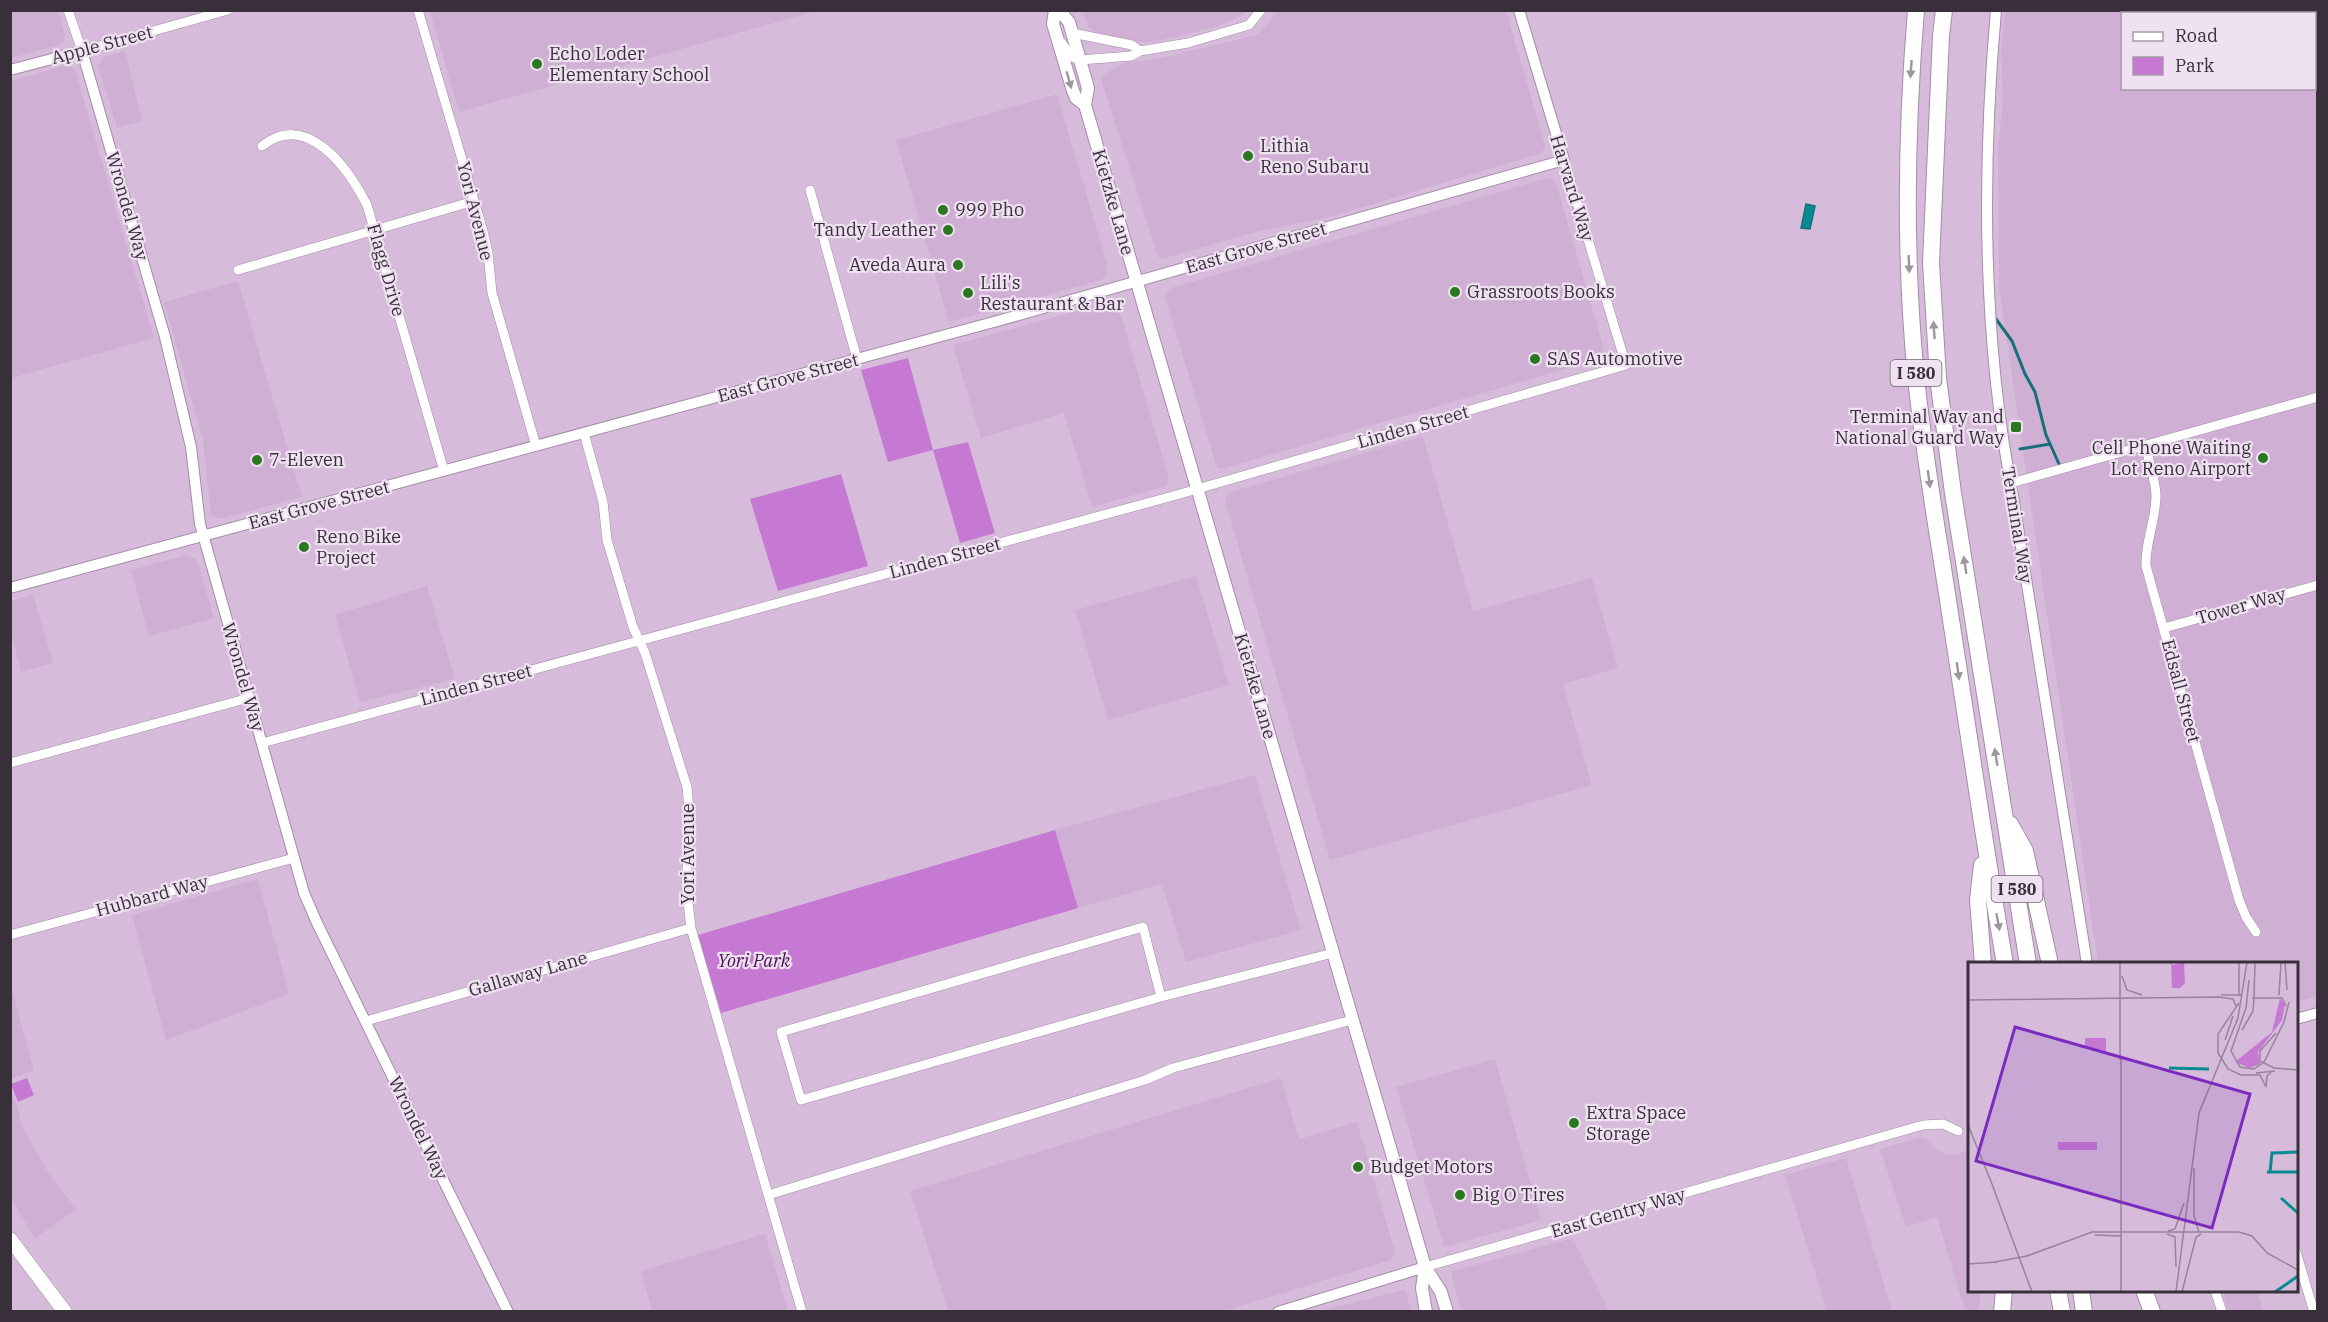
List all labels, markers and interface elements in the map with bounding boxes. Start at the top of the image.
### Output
legend [2121,12,2316,90]
street label: Apple Street [49,20,155,69]
text: Road [2175,24,2218,47]
place label: Echo Loder Elementary School [549,42,709,86]
text: Park [2175,54,2215,77]
marker: Echo Loder Elementary School [530,57,544,71]
one-way arrow [1907,59,1916,78]
one-way arrow [1065,71,1075,89]
street label: Harvard Way [1545,132,1600,244]
place label: Lithia Reno Subaru [1260,134,1369,178]
street label: Kietzke Lane [1087,146,1140,258]
street label: Wrondel Way [101,149,154,263]
marker: Lithia Reno Subaru [1241,149,1255,163]
street label: Yori Avenue [452,159,499,263]
place label: 999 Pho [955,198,1024,221]
marker: 999 Pho [936,203,950,217]
street label: East Grove Street [1183,216,1329,279]
place label: Tandy Leather [814,218,936,241]
street label: Flagg Drive [362,221,411,319]
marker: Tandy Leather [941,223,955,237]
place label: Aveda Aura [849,253,946,276]
one-way arrow [1904,254,1914,273]
marker: Aveda Aura [951,258,965,272]
place label: Lili's Restaurant & Bar [980,271,1124,315]
place label: Grassroots Books [1467,280,1615,303]
marker: Grassroots Books [1448,285,1462,299]
marker: Lili's Restaurant & Bar [961,286,975,300]
one-way arrow [1930,320,1939,339]
place label: SAS Automotive [1547,347,1683,370]
street label: East Grove Street [715,348,861,407]
marker: SAS Automotive [1528,352,1542,366]
road number: I 580 [1890,360,1942,386]
street label: Linden Street [1355,400,1471,453]
place label: Terminal Way and National Guard Way [1835,405,2004,449]
marker: Terminal Way and National Guard Way [2009,420,2023,434]
place label: Cell Phone Waiting Lot Reno Airport [2092,436,2251,480]
place label: 7-Eleven [269,448,344,471]
marker: Cell Phone Waiting Lot Reno Airport [2256,451,2270,465]
marker: 7-Eleven [250,453,264,467]
street label: Terminal Way [1997,465,2038,585]
one-way arrow [1924,469,1933,488]
street label: East Grove Street [246,475,392,534]
place label: Reno Bike Project [316,525,401,569]
street label: Linden Street [886,532,1003,583]
marker: Reno Bike Project [297,540,311,554]
one-way arrow [1960,555,1969,574]
street label: Tower Way [2193,582,2289,629]
street label: Wrondel Way [217,620,270,734]
street label: Kietzke Lane [1229,630,1282,742]
street label: Edsall Street [2157,636,2206,745]
street label: Linden Street [417,659,534,710]
one-way arrow [1954,662,1963,681]
one-way arrow [1991,748,2000,767]
street label: Yori Avenue [676,803,699,905]
street label: Hubbard Way [93,869,211,922]
road number: I 580 [1992,876,2042,902]
one-way arrow [1994,913,2003,932]
street label: Gallaway Lane [466,946,590,1001]
park label: Yori Park [718,949,791,972]
inset map [1968,962,2298,1292]
street label: Wrondel Way [383,1072,454,1184]
place label: Extra Space Storage [1586,1101,1686,1145]
marker: Extra Space Storage [1567,1116,1581,1130]
place label: Budget Motors [1370,1155,1493,1178]
marker: Budget Motors [1351,1160,1365,1174]
street label: East Gentry Way [1548,1182,1688,1243]
place label: Big O Tires [1472,1183,1565,1206]
marker: Big O Tires [1453,1188,1467,1202]

